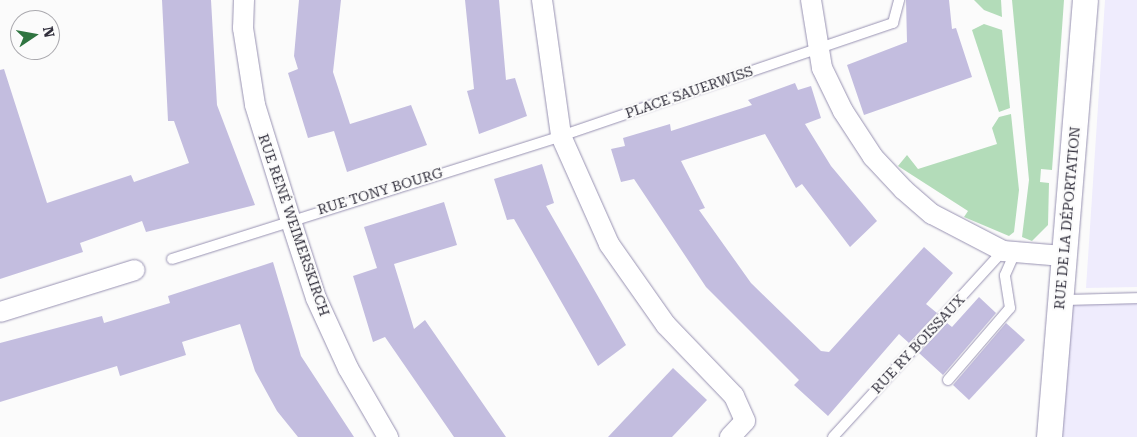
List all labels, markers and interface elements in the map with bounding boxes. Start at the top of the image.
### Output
north arrow [10,10,60,60]
text: N [40,25,58,39]
street label: PLACE SAUERWISS [623,62,755,122]
street label: RUE DE LA DÉPORTATION [1051,126,1083,310]
street label: RUE RENÉ WEIMERSKIRCH [255,132,333,318]
street label: RUE TONY BOURG [315,164,445,218]
street label: RUE RY BOISSAUX [868,291,968,397]

